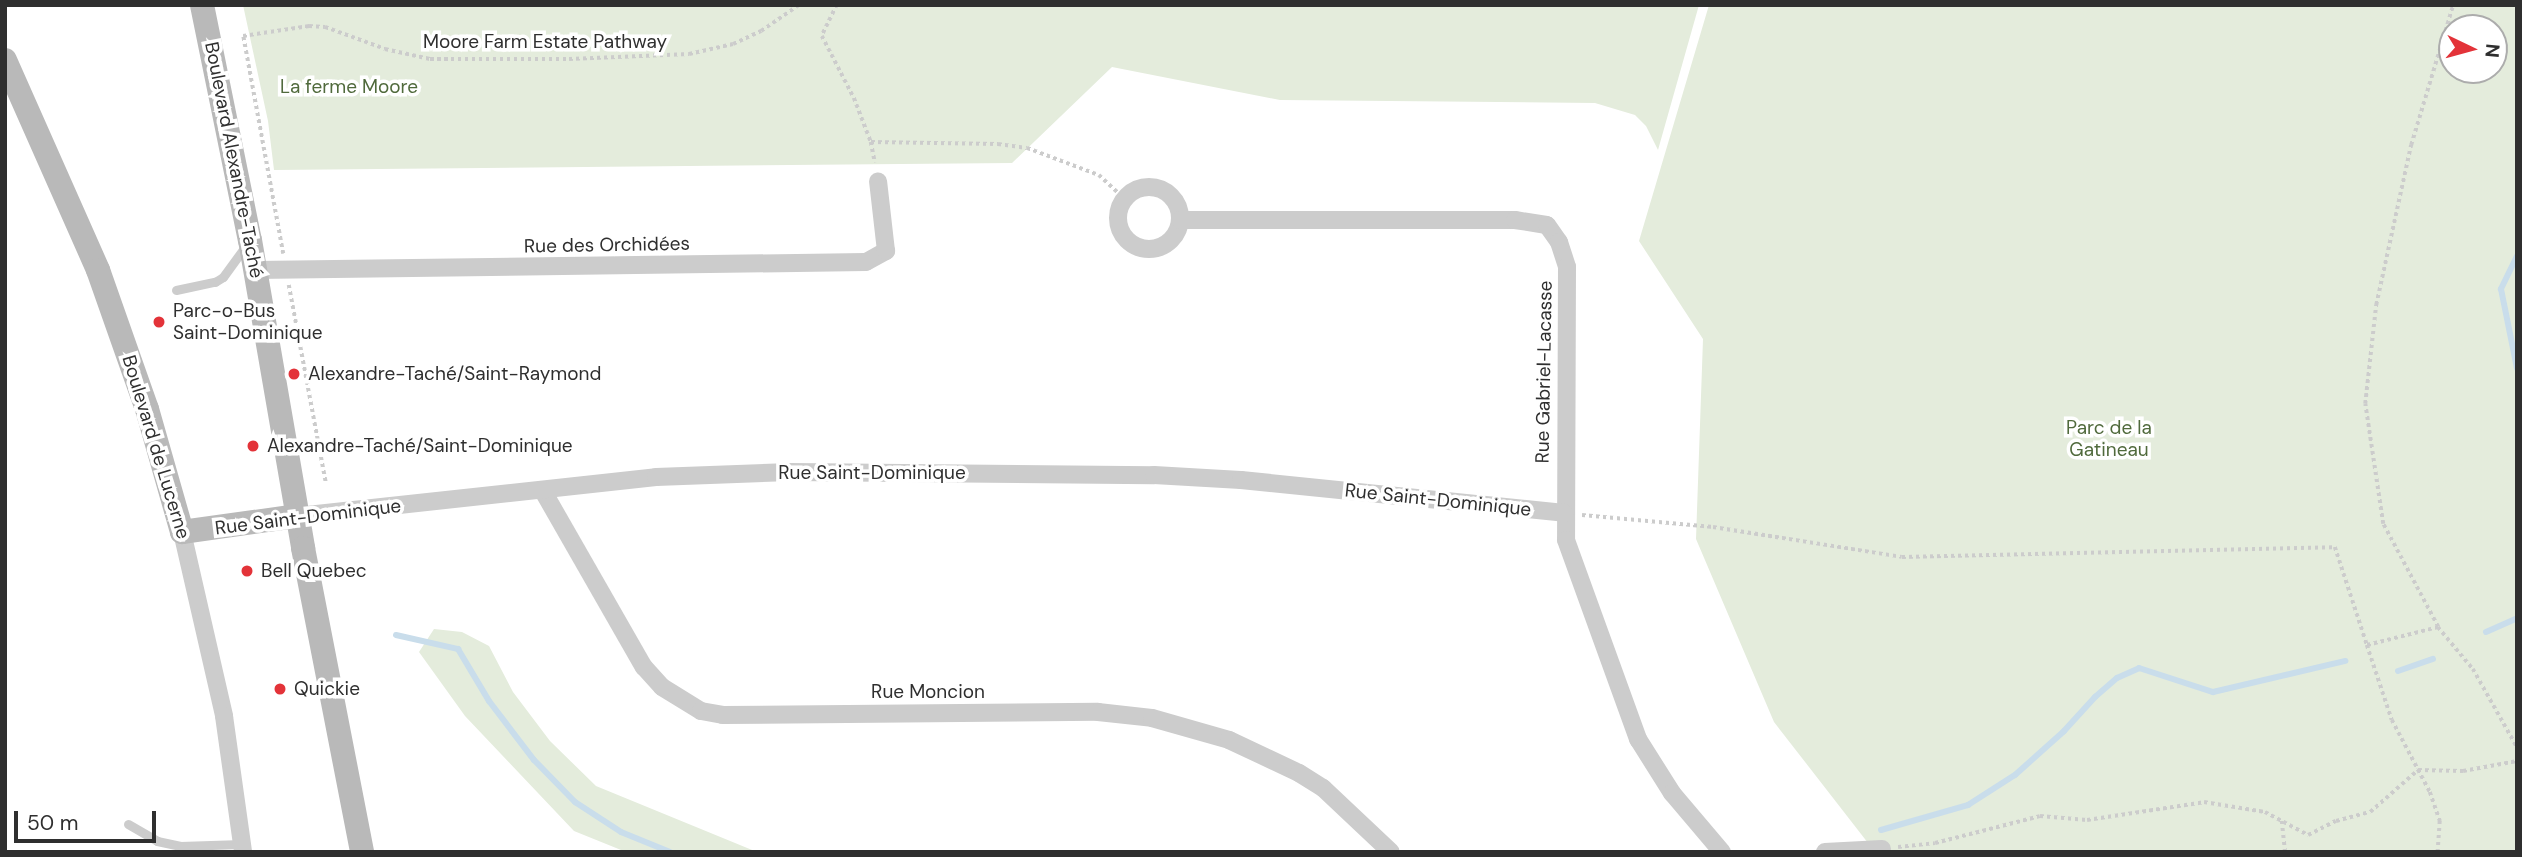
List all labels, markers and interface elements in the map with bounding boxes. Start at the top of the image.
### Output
north arrow [2438,14,2508,84]
street label: Moore Farm Estate Pathway [423,31,667,53]
street label: Boulevard Alexandre-Taché [200,40,268,280]
text: N [2479,43,2505,59]
park label: La ferme Moore [280,76,418,98]
street label: Rue des Orchidées [524,232,690,258]
street label: Rue Gabriel-Lacasse [1531,280,1557,464]
place label: Parc-o-Bus Saint-Dominique [173,300,322,344]
marker: Parc-o-Bus Saint-Dominique [151,314,167,330]
street label: Boulevard de Lucerne [117,352,195,542]
place label: Alexandre-Taché/Saint-Raymond [308,363,601,385]
marker: Alexandre-Taché/Saint-Raymond [286,366,302,382]
park label: Parc de la Gatineau [2066,417,2152,461]
place label: Alexandre-Taché/Saint-Dominique [267,435,573,457]
marker: Alexandre-Taché/Saint-Dominique [245,438,261,454]
street label: Rue Saint-Dominique [778,462,966,484]
street label: Rue Saint-Dominique [1344,479,1532,521]
street label: Rue Saint-Dominique [214,494,402,540]
place label: Bell Quebec [261,560,367,582]
marker: Bell Quebec [239,563,255,579]
place label: Quickie [294,678,360,700]
marker: Quickie [272,681,288,697]
street label: Rue Moncion [871,681,985,703]
scale bar [18,798,159,842]
text: 50 m [27,809,78,837]

